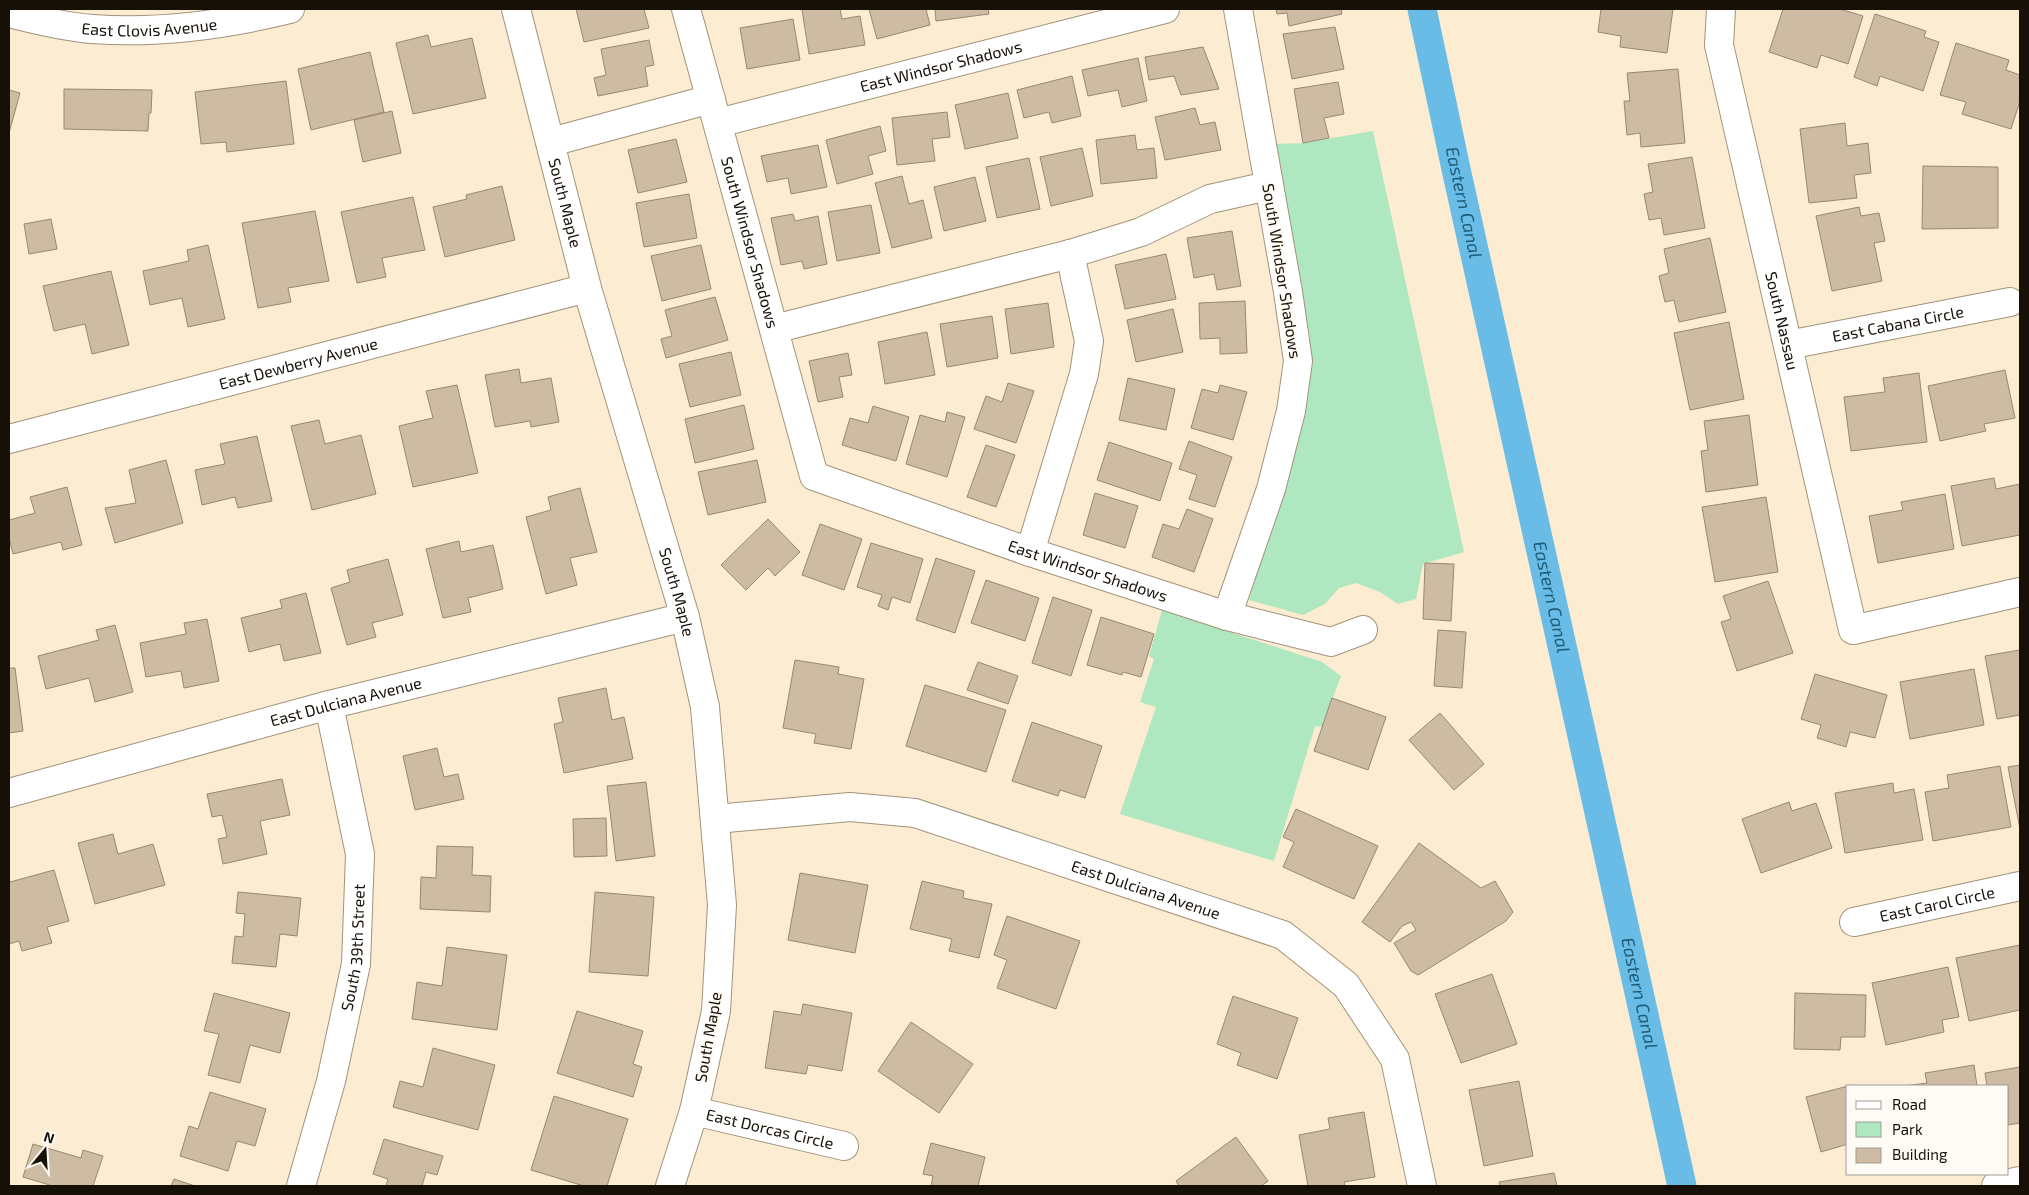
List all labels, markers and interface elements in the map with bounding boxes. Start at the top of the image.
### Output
street label: East Clovis Avenue [81,14,218,39]
street label: East Windsor Shadows [858,36,1024,95]
water label: Eastern Canal [1442,144,1488,260]
street label: South Windsor Shadows [718,154,783,330]
street label: South Maple [545,156,586,249]
street label: South Windsor Shadows [1259,182,1306,360]
street label: South Nassau [1762,270,1803,372]
street label: East Cabana Circle [1830,301,1965,345]
street label: East Dewberry Avenue [217,333,380,393]
street label: East Windsor Shadows [1006,535,1170,605]
water label: Eastern Canal [1529,539,1575,655]
street label: South Maple [656,545,699,638]
street label: East Dulciana Avenue [268,673,423,730]
street label: East Dulciana Avenue [1069,856,1223,923]
street label: East Carol Circle [1878,882,1996,925]
street label: South 39th Street [336,884,368,1013]
water label: Eastern Canal [1617,935,1663,1051]
street label: South Maple [690,990,725,1084]
legend [1846,1085,2009,1175]
text: Road [1892,1095,1927,1113]
street label: East Dorcas Circle [704,1104,836,1152]
text: Park [1892,1120,1923,1138]
north arrow [20,1125,70,1175]
text: N [42,1128,57,1147]
text: Building [1892,1145,1948,1163]

